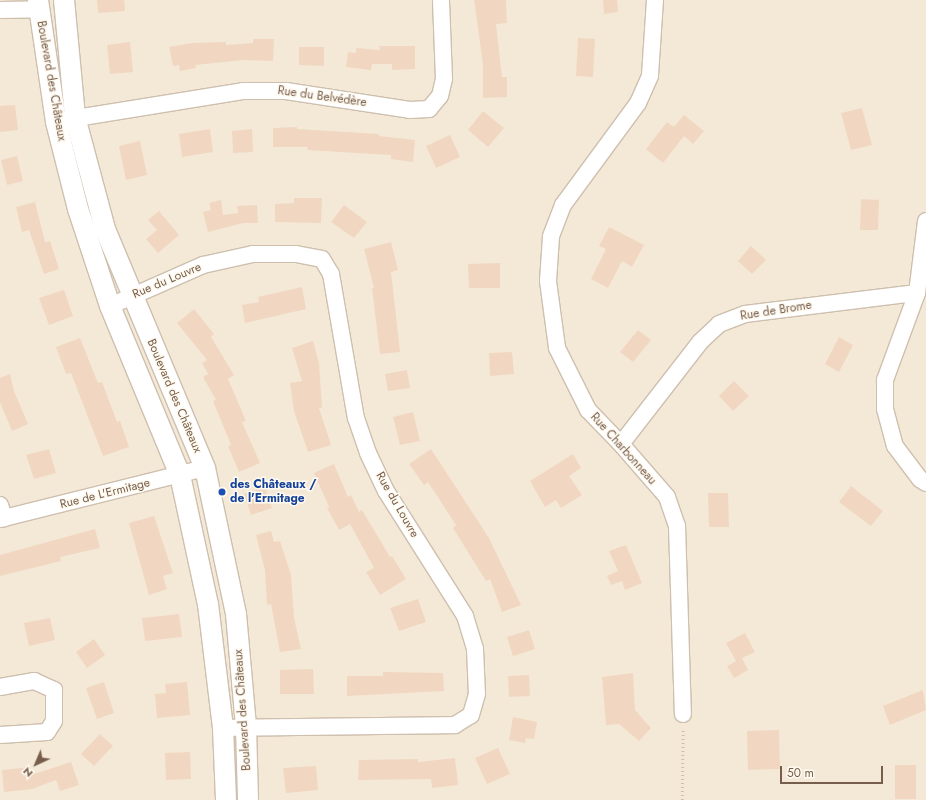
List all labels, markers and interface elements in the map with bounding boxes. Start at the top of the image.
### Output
street label: Boulevard des Châteaux [33,20,69,142]
street label: Rue du Belvédère [277,84,367,110]
street label: Rue du Louvre [131,260,203,302]
street label: Rue de Brome [739,298,813,324]
street label: Boulevard des Châteaux [144,337,204,455]
street label: Rue Charbonneau [587,410,659,488]
street label: Rue du Louvre [372,470,422,540]
street label: Rue de L'Ermitage [59,476,151,512]
place label: des Châteaux / de l'Ermitage [230,478,316,506]
marker: des Châteaux / de l'Ermitage [217,487,227,497]
street label: Boulevard des Châteaux [232,649,254,771]
north arrow [16,744,56,784]
scale bar [782,758,885,784]
text: N [19,764,36,781]
text: 50 m [787,764,814,782]

